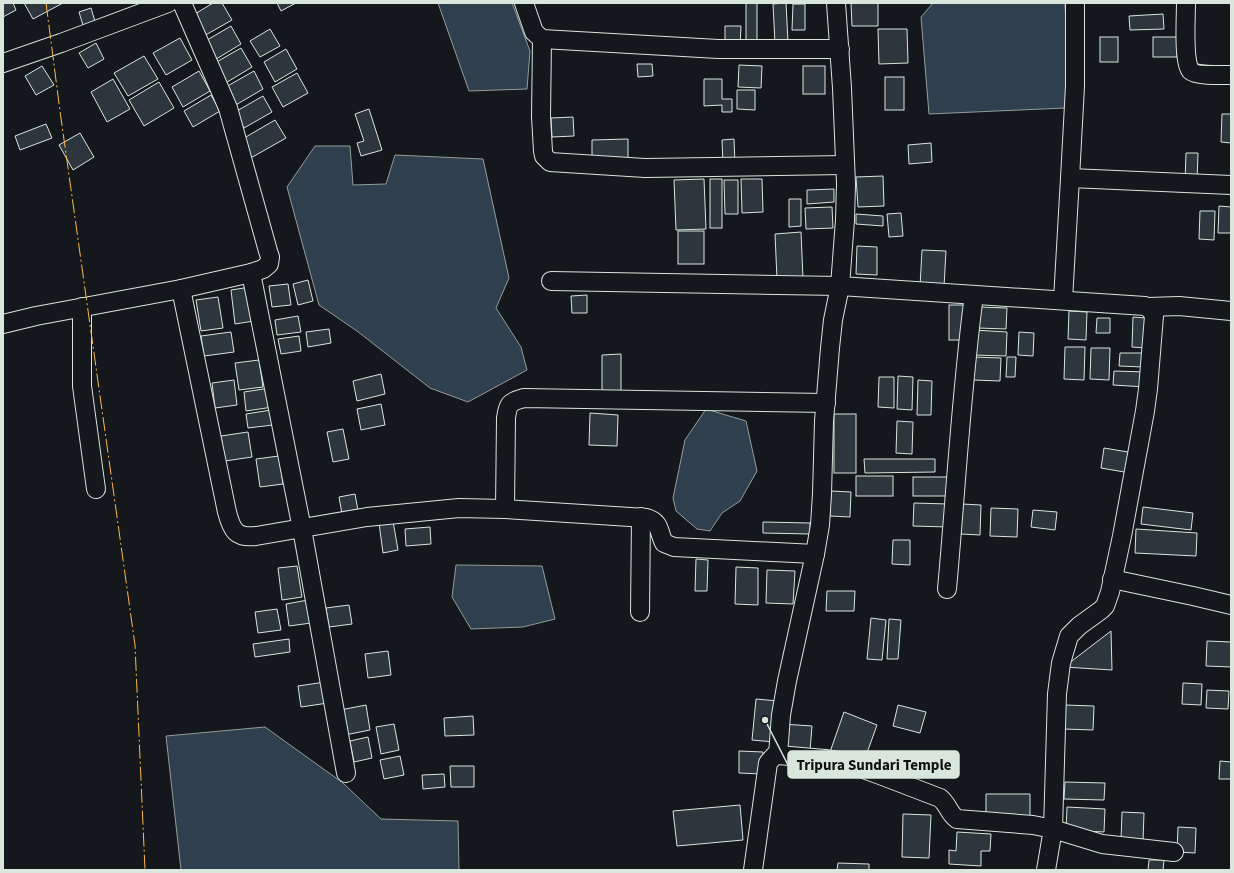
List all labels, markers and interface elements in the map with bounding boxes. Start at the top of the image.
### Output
callout: Tripura Sundari Temple [788,751,959,778]
text: Tripura Sundari Temple [797,755,952,776]

